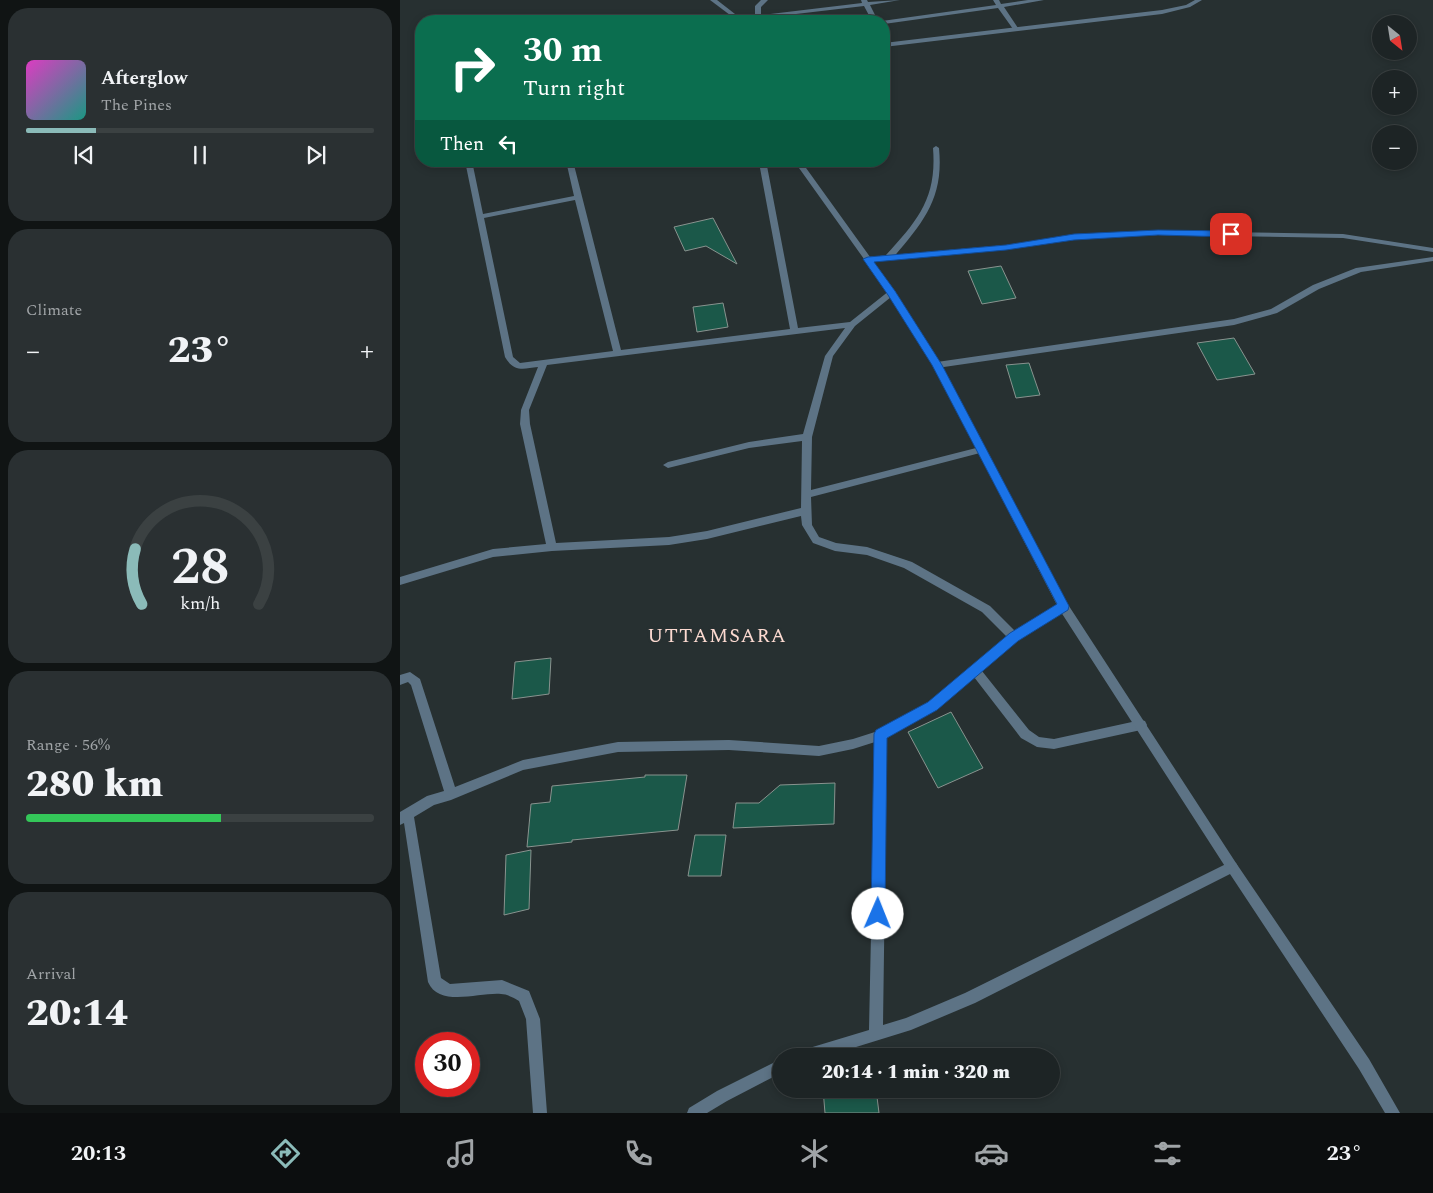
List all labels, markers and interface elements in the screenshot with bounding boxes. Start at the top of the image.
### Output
north arrow [1372,15,1418,60]
map controls [1372,15,1417,170]
text: 30 m [523,24,603,77]
icon: right [440,35,505,100]
text: Afterglow [101,64,188,93]
button: + [1372,70,1417,115]
text: Turn right [523,72,625,105]
text: The Pines [101,93,172,117]
button: − [1372,125,1417,170]
text: Then [440,130,484,159]
icon: left [494,130,522,158]
icon: previous [70,141,98,169]
icon: pause [186,141,214,169]
icon: next [302,141,330,169]
pin [1210,213,1252,255]
icon: arrive [1217,220,1245,248]
text: Climate [26,298,82,322]
text: 23° [168,322,232,380]
text: − [26,330,40,373]
text: + [360,330,374,373]
text: 28 [171,528,229,607]
text: km/h [180,590,220,617]
district label: UTTAMSARA [647,621,787,651]
text: Range · 56% [26,733,110,757]
text: 280 km [26,756,163,814]
position arrow [851,887,903,939]
text: Arrival [26,962,76,986]
text: 20:14 [26,985,128,1043]
speed limit sign: 30 [415,1032,480,1097]
text: 20:14 · 1 min · 320 m [822,1058,1010,1087]
icon: directions [268,1136,303,1171]
icon: music [444,1136,479,1171]
icon: phone [621,1136,656,1171]
icon: climate [797,1136,832,1171]
icon: car [974,1136,1009,1171]
icon: filters [1150,1136,1185,1171]
text: 20:13 [71,1137,126,1170]
text: 23° [1327,1137,1362,1170]

